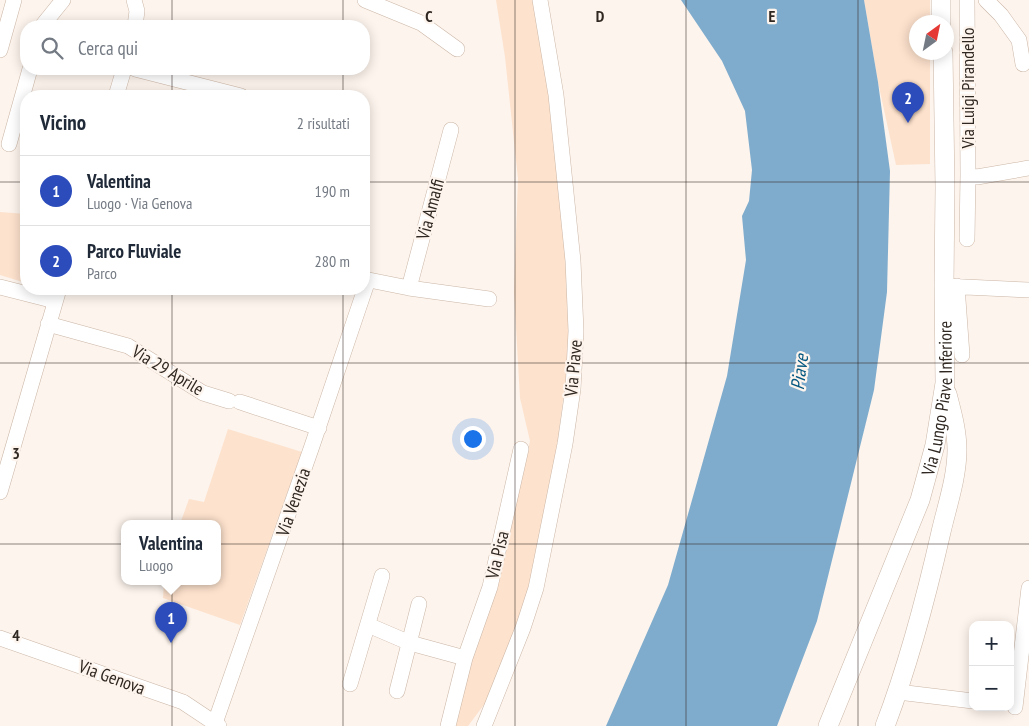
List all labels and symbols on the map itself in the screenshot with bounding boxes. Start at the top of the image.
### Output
text: C [425,6,433,26]
text: D [596,6,605,26]
text: E [769,6,776,26]
north arrow [909,15,954,60]
street label: Via Luigi Pirandello [956,27,979,150]
pin: 2 [892,82,924,123]
street label: Via Amalfi [411,176,449,243]
street label: Via Lungo Piave Inferiore [915,321,957,479]
street label: Via 29 Aprile [127,339,208,400]
street label: Via Piave [559,339,587,398]
water label: Piave [785,352,813,391]
your location [460,426,486,452]
text: 3 [12,443,20,463]
street label: Via Venezia [270,465,315,540]
street label: Via Pisa [480,529,514,582]
pin: 1 [155,602,187,643]
text: 4 [12,625,20,645]
street label: Via Genova [75,654,148,700]

